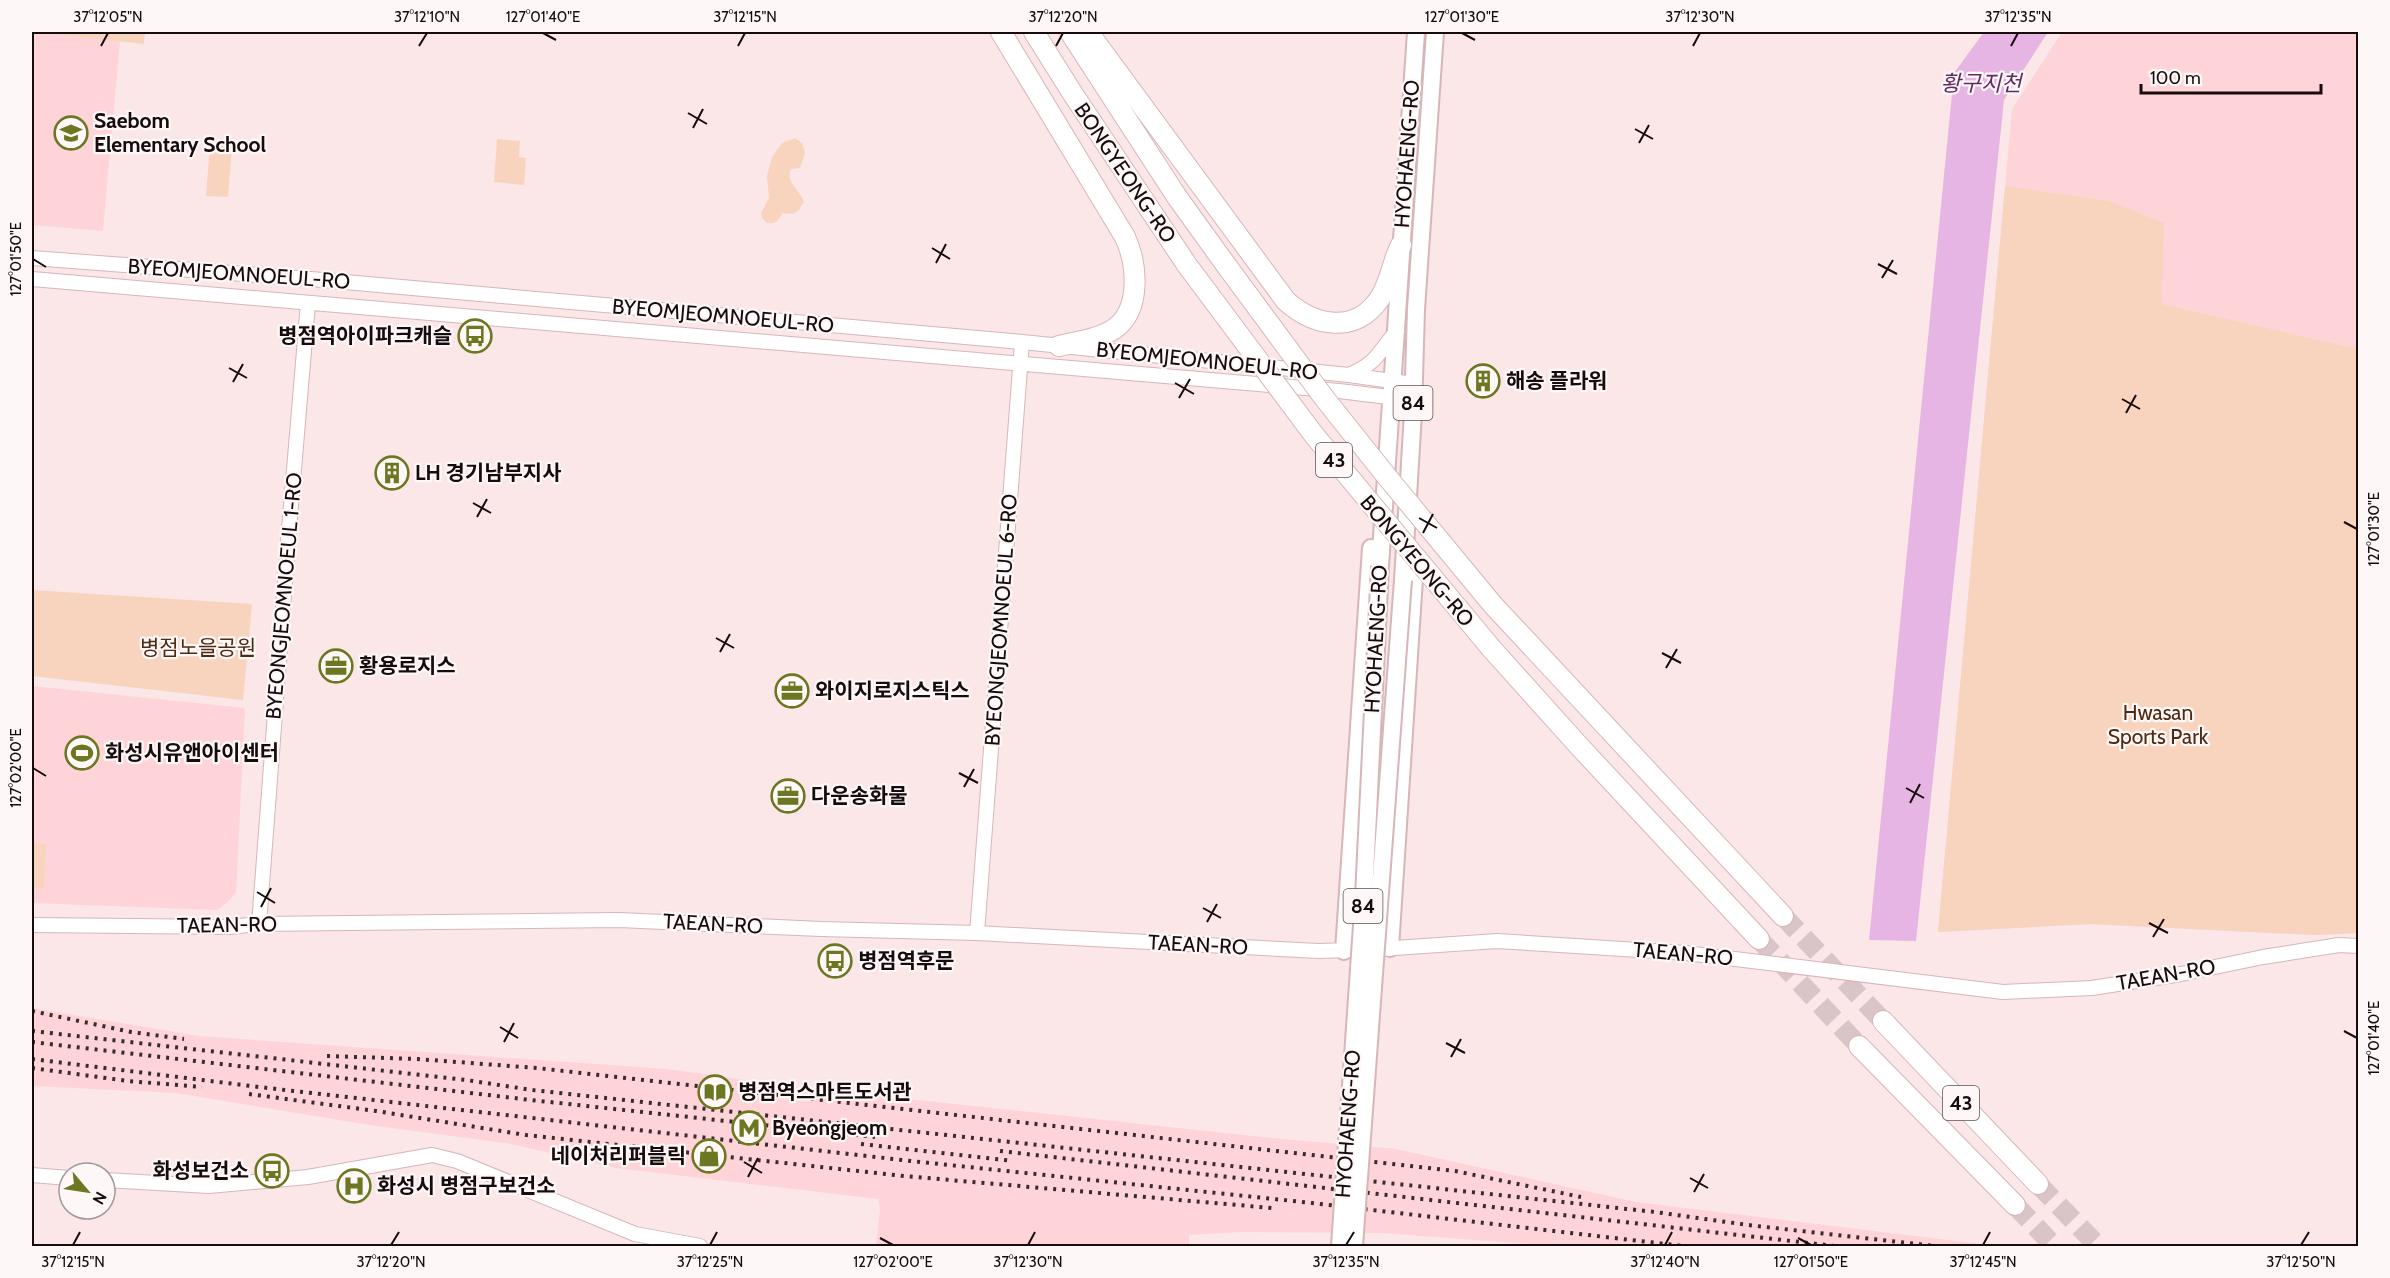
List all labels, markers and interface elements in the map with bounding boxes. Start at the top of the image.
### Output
text: 37°12'05"N [73,8,143,26]
text: 37°12'10"N [394,8,460,26]
text: 127°01'40"E [506,8,580,26]
text: 37°12'15"N [713,8,777,26]
text: 37°12'20"N [1028,8,1098,26]
text: 127°01'30"E [1425,8,1499,26]
text: 37°12'30"N [1665,8,1735,26]
text: 37°12'35"N [1985,8,2051,26]
scale bar [2141,57,2321,95]
text: 100 m [2150,67,2201,89]
water label: 황구지천 [1941,70,2024,97]
street label: HYOHAENG-RO [1389,79,1424,229]
street label: BONGYEONG-RO [1069,98,1182,248]
place label: Saebom Elementary School [94,108,267,157]
school or university icon: Saebom Elementary School [53,115,89,151]
text: 127°01'50"E [7,222,25,296]
street label: BYEOMJEOMNOEUL-RO [127,253,351,294]
street label: BYEOMJEOMNOEUL-RO [611,293,835,338]
bus stop icon: 병점역아이파크캐슬 [457,318,493,354]
place label: 병점역아이파크캐슬 [278,323,452,348]
street label: BYEOMJEOMNOEUL-RO [1095,336,1319,385]
building icon: 해송 플라워 [1465,363,1501,399]
place label: 해송 플라워 [1506,368,1607,393]
road number: 84 [1394,386,1432,420]
road number: 43 [1316,443,1352,477]
building icon: LH 경기남부지사 [374,455,410,491]
place label: LH 경기남부지사 [415,460,561,485]
street label: BYEONGJEOMNOEUL 1-RO [260,471,307,720]
street label: BONGYEONG-RO [1355,490,1480,631]
text: 127°01'30"E [2365,492,2383,566]
street label: BYEONGJEOMNOEUL 6-RO [979,493,1022,747]
street label: HYOHAENG-RO [1359,564,1392,714]
park label: 병점노을공원 [140,635,256,660]
office icon: 황용로지스 [318,648,354,684]
place label: 황용로지스 [359,653,456,678]
office icon: 와이지로지스틱스 [774,673,810,709]
place label: 와이지로지스틱스 [815,678,970,703]
park label: Hwasan Sports Park [2108,700,2209,749]
text: 127°02'00"E [7,728,25,808]
sports icon: 화성시유앤아이센터 [64,735,100,771]
place label: 화성시유앤아이센터 [105,740,279,765]
office icon: 다운송화물 [770,778,806,814]
place label: 다운송화물 [811,783,908,808]
road number: 84 [1344,889,1382,923]
street label: TAEAN-RO [662,908,764,939]
street label: TAEAN-RO [177,911,277,938]
street label: TAEAN-RO [1147,929,1249,960]
street label: TAEAN-RO [1632,937,1734,970]
bus stop icon: 병점역후문 [817,943,853,979]
place label: 병점역후문 [858,948,955,973]
street label: TAEAN-RO [2114,954,2217,996]
text: 127°01'40"E [2365,1001,2383,1075]
street label: HYOHAENG-RO [1330,1049,1365,1199]
library icon: 병점역스마트도서관 [697,1074,733,1110]
place label: 병점역스마트도서관 [738,1079,912,1104]
road number: 43 [1943,1086,1979,1120]
metro station icon: Byeongjeom [731,1110,767,1146]
place label: Byeongjeom [772,1115,887,1140]
shop icon: 네이처리퍼블릭 [691,1138,727,1174]
place label: 네이처리퍼블릭 [551,1143,686,1168]
bus stop icon: 화성보건소 [254,1153,290,1189]
place label: 화성보건소 [152,1158,249,1183]
north arrow [57,1161,117,1221]
hospital icon: 화성시 병점구보건소 [336,1168,372,1204]
place label: 화성시 병점구보건소 [377,1173,556,1198]
text: N [89,1188,111,1208]
text: 37°12'15"N [41,1253,105,1271]
text: 37°12'20"N [356,1253,426,1271]
text: 37°12'25"N [677,1253,743,1271]
text: 127°02'00"E [853,1253,933,1271]
text: 37°12'30"N [993,1253,1063,1271]
text: 37°12'35"N [1313,1253,1379,1271]
text: 37°12'40"N [1630,1253,1700,1271]
text: 127°01'50"E [1774,1253,1848,1271]
text: 37°12'45"N [1949,1253,2017,1271]
text: 37°12'50"N [2266,1253,2336,1271]

